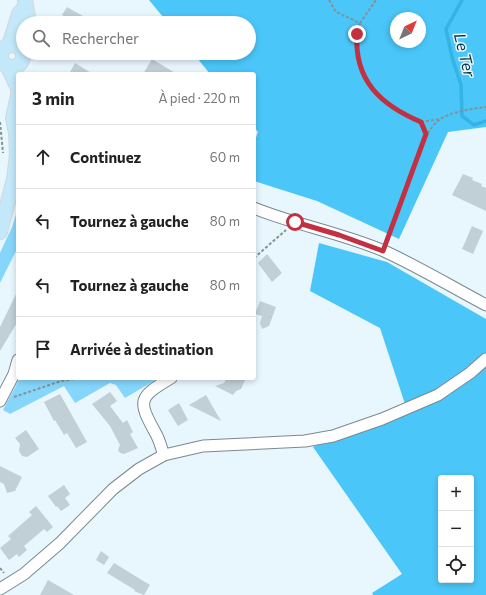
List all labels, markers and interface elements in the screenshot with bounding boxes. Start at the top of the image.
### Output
north arrow [390,12,426,48]
search box [16,16,256,60]
route end [348,25,366,43]
icon: search [30,27,52,49]
text: Rechercher [62,29,139,47]
water label: Le Ter [451,31,480,79]
text: 3 min [32,88,75,109]
text: À pied · 220 m [158,90,240,106]
icon: ahead [32,146,54,168]
text: Continuez [70,148,141,166]
text: 60 m [210,149,240,165]
icon: left [32,210,54,232]
text: Tournez à gauche [70,212,189,230]
text: 80 m [210,213,240,229]
route start [286,213,304,231]
icon: left [32,274,54,296]
text: Tournez à gauche [70,276,189,294]
text: 80 m [210,277,240,293]
icon: arrive [32,338,54,360]
text: Arrivée à destination [70,340,213,358]
map controls [438,475,474,583]
button: + [438,475,474,511]
button: − [438,511,474,547]
button: locate [438,547,474,583]

